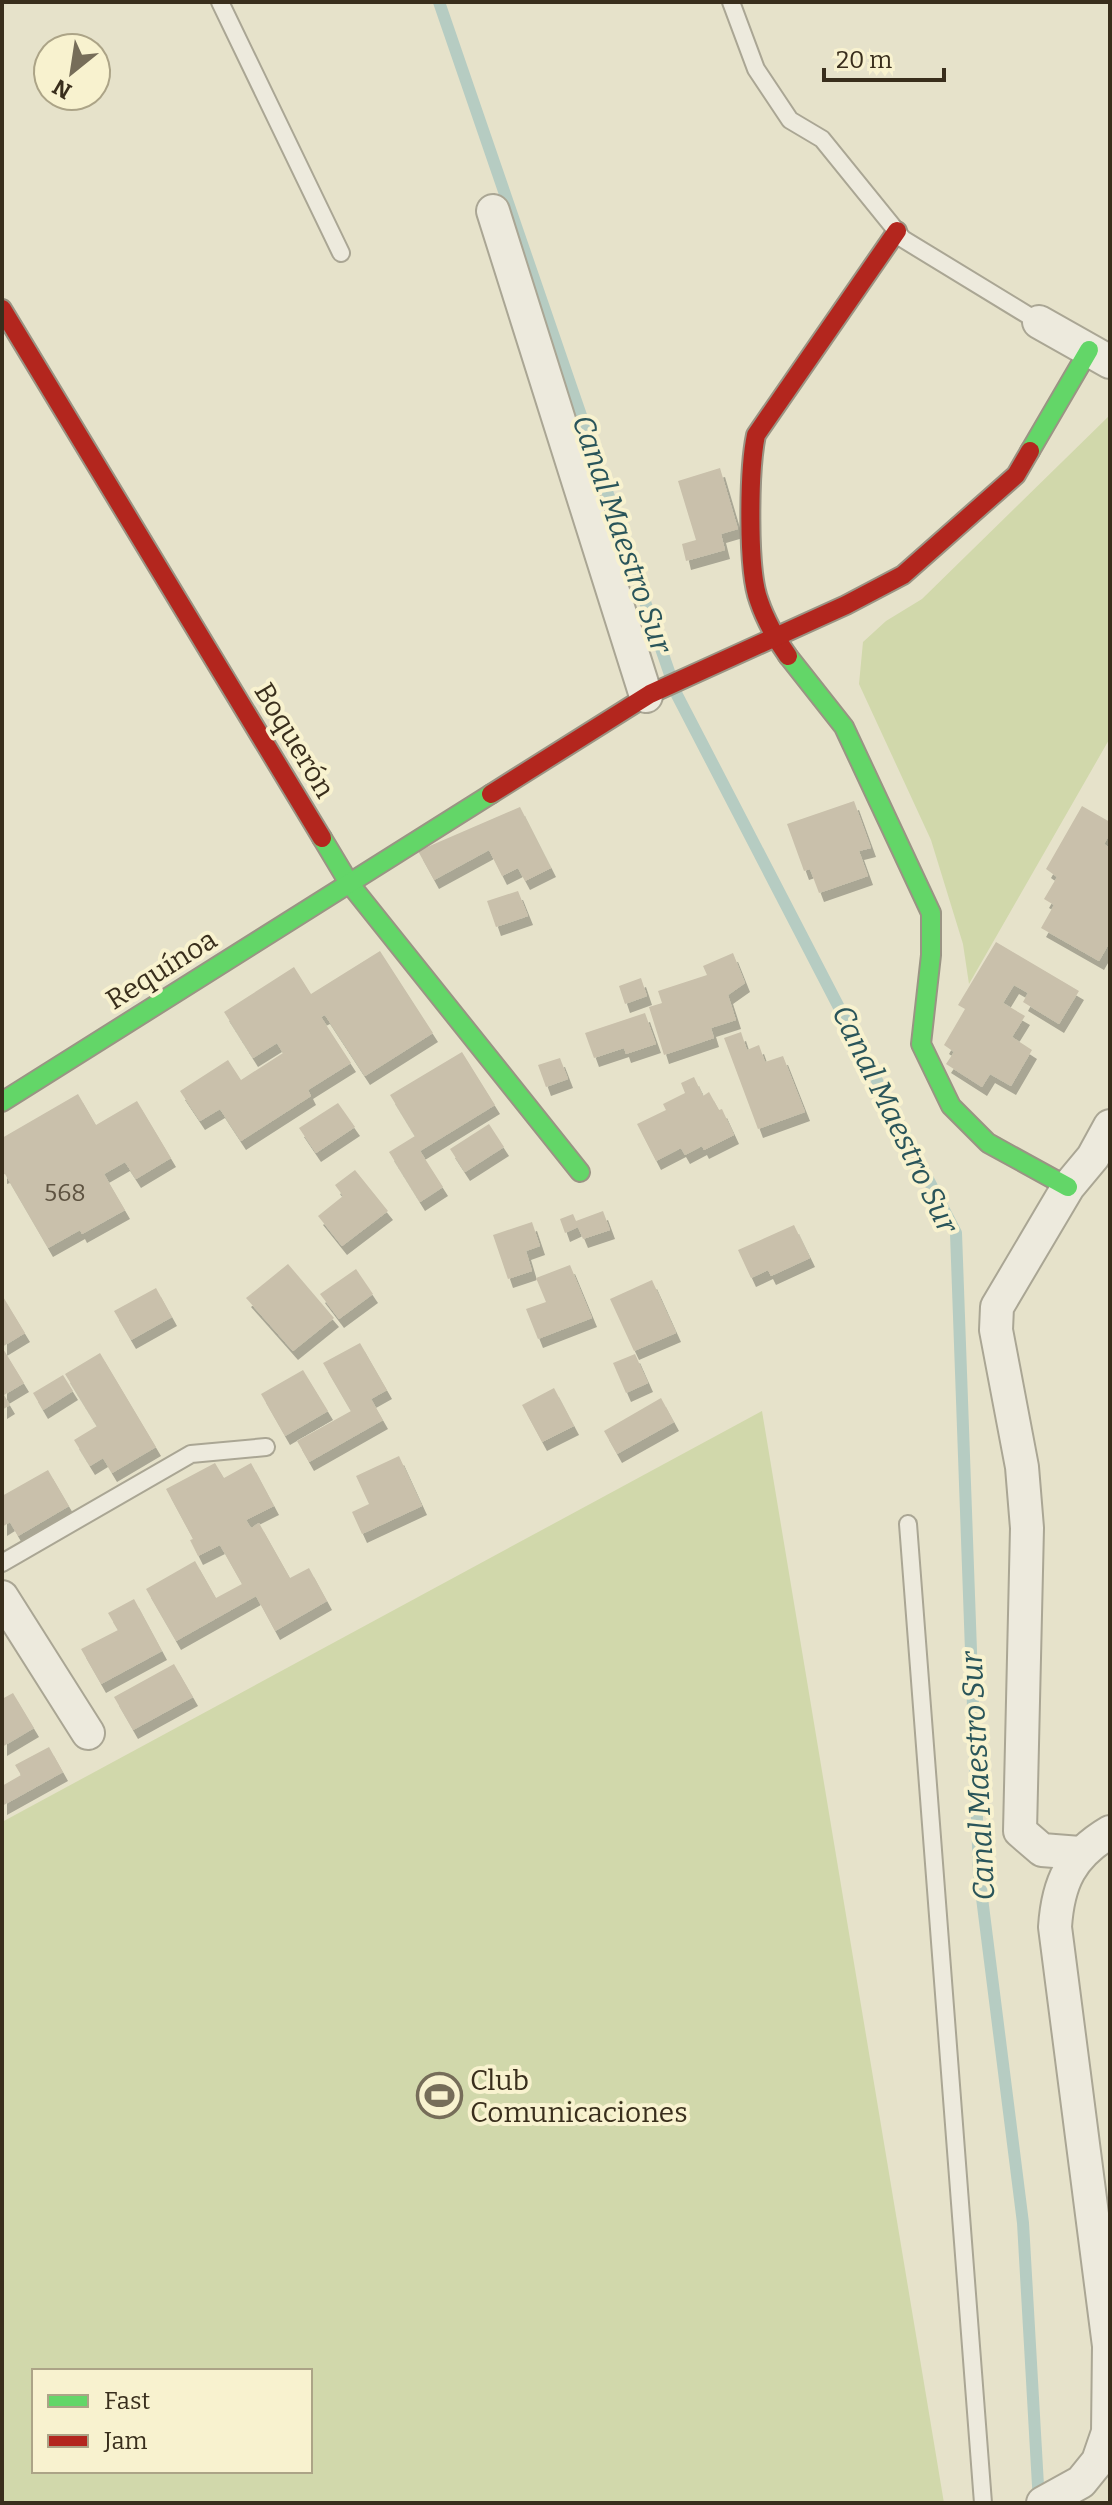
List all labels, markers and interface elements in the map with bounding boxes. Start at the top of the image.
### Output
north arrow [32,32,112,112]
scale bar [824,32,944,82]
text: 20 m [836,46,892,74]
text: N [48,73,76,105]
water label: Canal Maestro Sur [564,410,680,659]
street label: Boquerón [247,677,342,804]
street label: Requínoa [100,923,223,1016]
water label: Canal Maestro Sur [824,999,967,1241]
house number: 568 [44,1179,86,1207]
water label: Canal Maestro Sur [953,1649,1002,1901]
place label: Club Comunicaciones [470,2064,688,2129]
sports icon: Club Comunicaciones [415,2072,463,2120]
legend [32,2369,312,2473]
text: Fast [104,2387,150,2415]
text: Jam [103,2427,148,2455]

